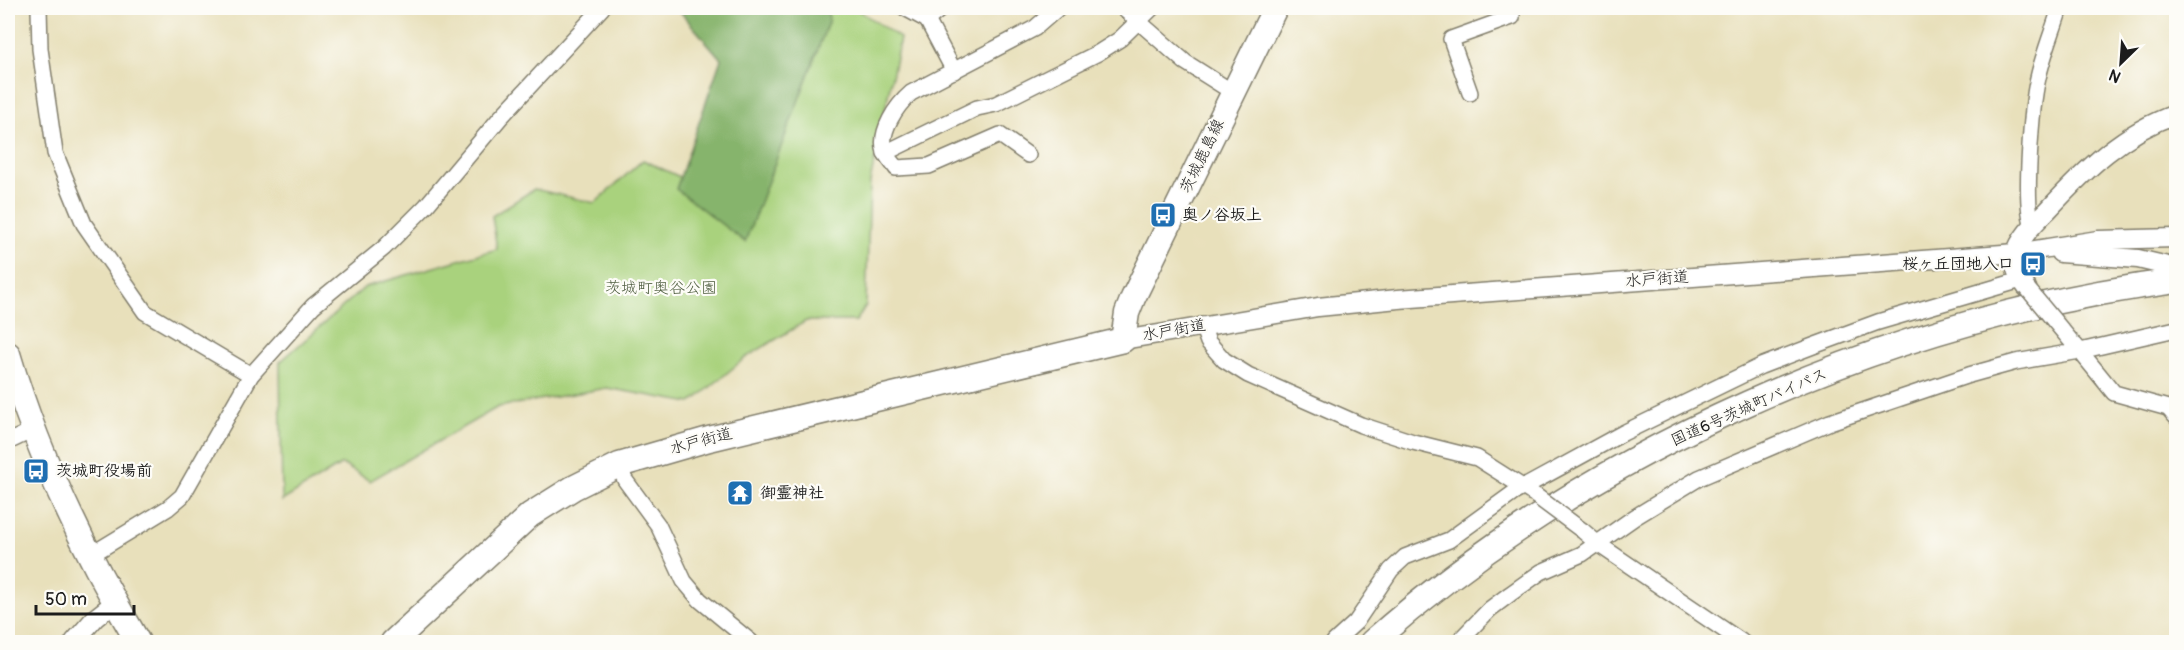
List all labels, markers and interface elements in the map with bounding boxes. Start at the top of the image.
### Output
north arrow [2091,33,2151,93]
text: N [2106,64,2124,87]
street label: 茨城鹿島線 [1175,116,1229,196]
bus stop icon: 奥ノ谷坂上 [1148,200,1178,230]
place label: 奥ノ谷坂上 [1182,205,1262,225]
bus stop icon: 桜ヶ丘団地入口 [2018,249,2048,279]
place label: 桜ヶ丘団地入口 [1902,254,2014,274]
street label: 水戸街道 [1624,267,1690,291]
park label: 茨城町奥谷公園 [605,278,717,298]
street label: 水戸街道 [1141,315,1207,345]
street label: 国道6号茨城町バイパス [1668,363,1830,451]
street label: 水戸街道 [667,423,735,459]
bus stop icon: 茨城町役場前 [21,456,51,486]
place label: 茨城町役場前 [56,461,152,481]
temple icon: 御霊神社 [725,478,755,508]
place label: 御霊神社 [760,483,824,503]
scale bar [36,578,134,616]
text: 50 m [45,588,87,611]

